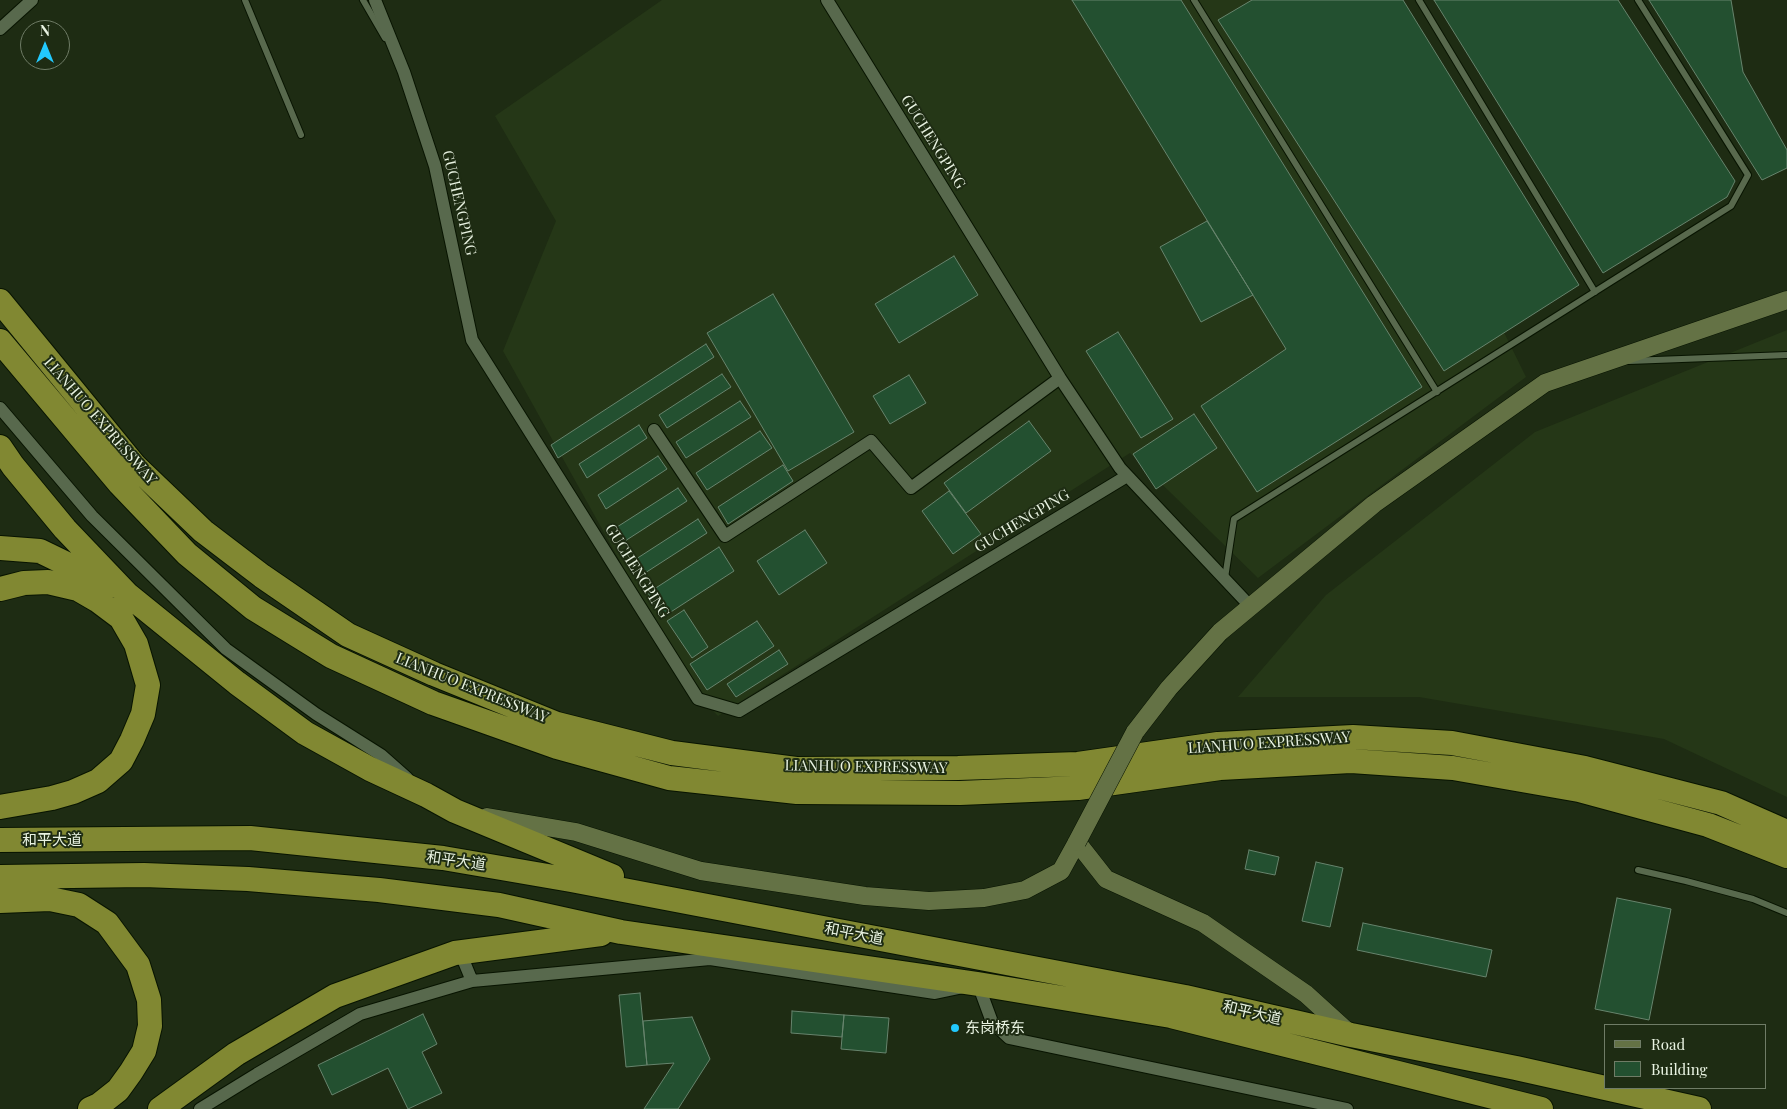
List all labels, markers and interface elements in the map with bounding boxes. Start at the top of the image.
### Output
north arrow [20,20,70,70]
text: N [40,21,50,40]
street label: GUCHENGPING [897,92,969,192]
street label: GUCHENGPING [438,149,480,257]
street label: LIANHUO EXPRESSWAY [40,354,160,488]
street label: GUCHENGPING [971,486,1073,556]
street label: GUCHENGPING [601,521,673,621]
street label: LIANHUO EXPRESSWAY [393,649,551,727]
street label: LIANHUO EXPRESSWAY [1187,728,1351,758]
street label: LIANHUO EXPRESSWAY [784,757,948,777]
street label: 和平大道 [22,831,82,849]
street label: 和平大道 [425,848,487,874]
street label: 和平大道 [823,919,885,949]
street label: 和平大道 [1221,997,1283,1029]
place label: 东岗桥东 [965,1019,1025,1037]
marker: 东岗桥东 [949,1022,961,1034]
legend [1604,1024,1767,1089]
text: Road [1651,1034,1685,1054]
text: Building [1651,1059,1707,1079]

